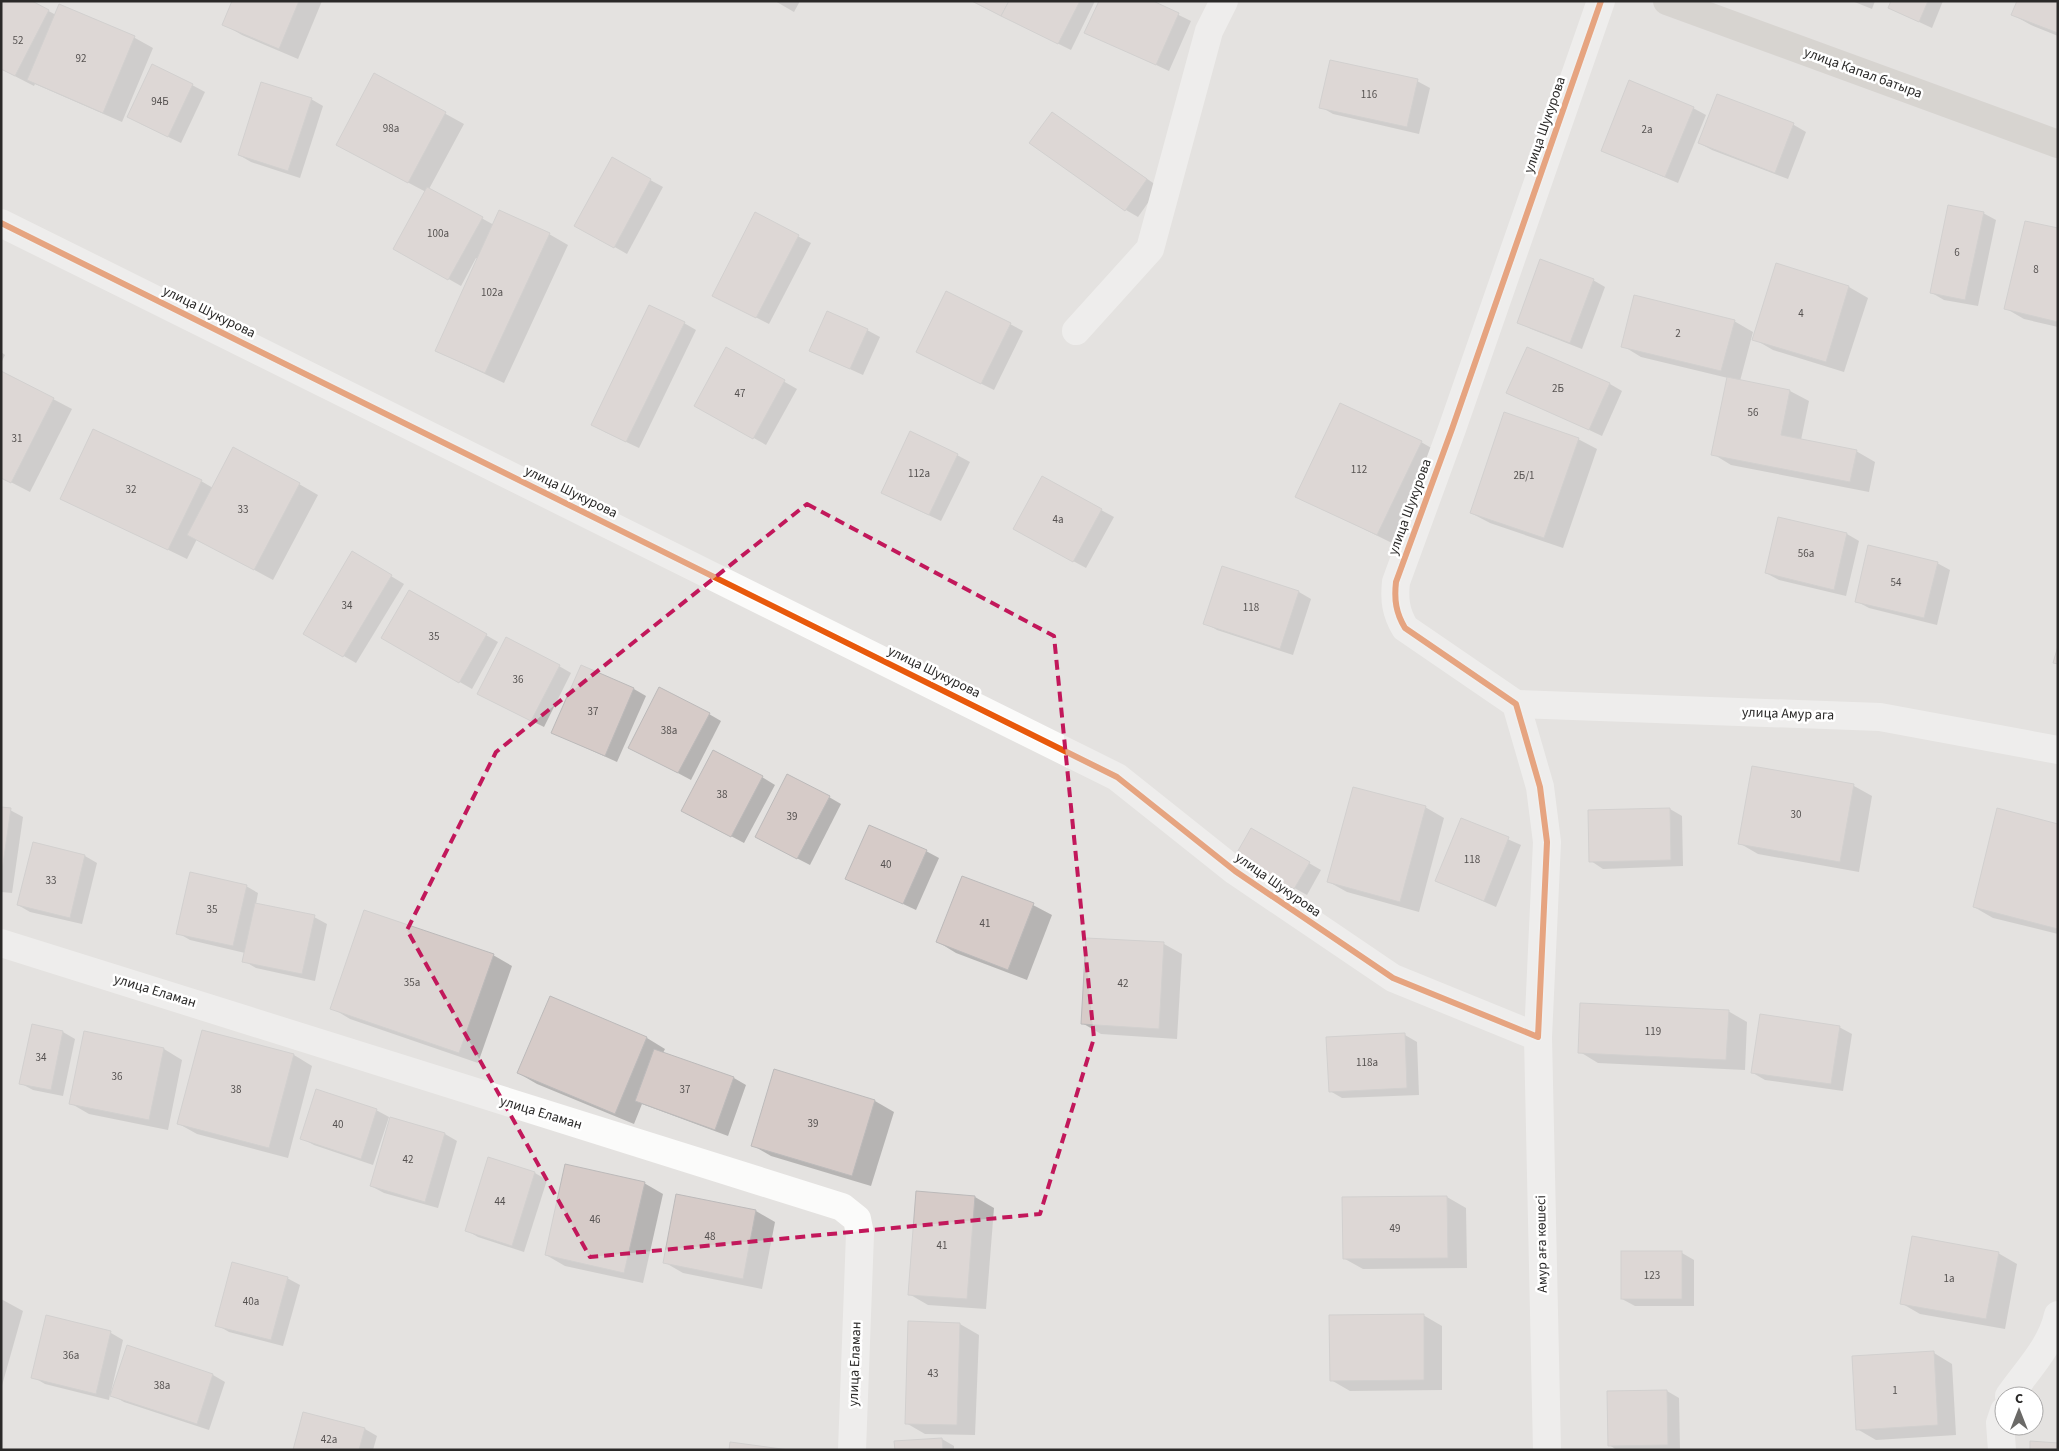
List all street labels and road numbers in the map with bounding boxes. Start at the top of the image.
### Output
street label: улица Капал батыра [1801,42,1925,104]
street label: улица Шукурова [1519,74,1571,176]
street label: улица Шукурова [159,281,259,343]
street label: улица Шукурова [1383,456,1437,558]
street label: улица Шукурова [521,461,621,523]
street label: улица Шукурова [884,641,984,703]
street label: улица Амур ага [1741,702,1835,726]
street label: улица Шукурова [1231,848,1325,922]
street label: улица Еламан [111,969,199,1013]
street label: улица Еламан [497,1091,585,1135]
street label: Амур аға көшесі [1531,1195,1553,1293]
street label: улица Еламан [844,1321,866,1407]

